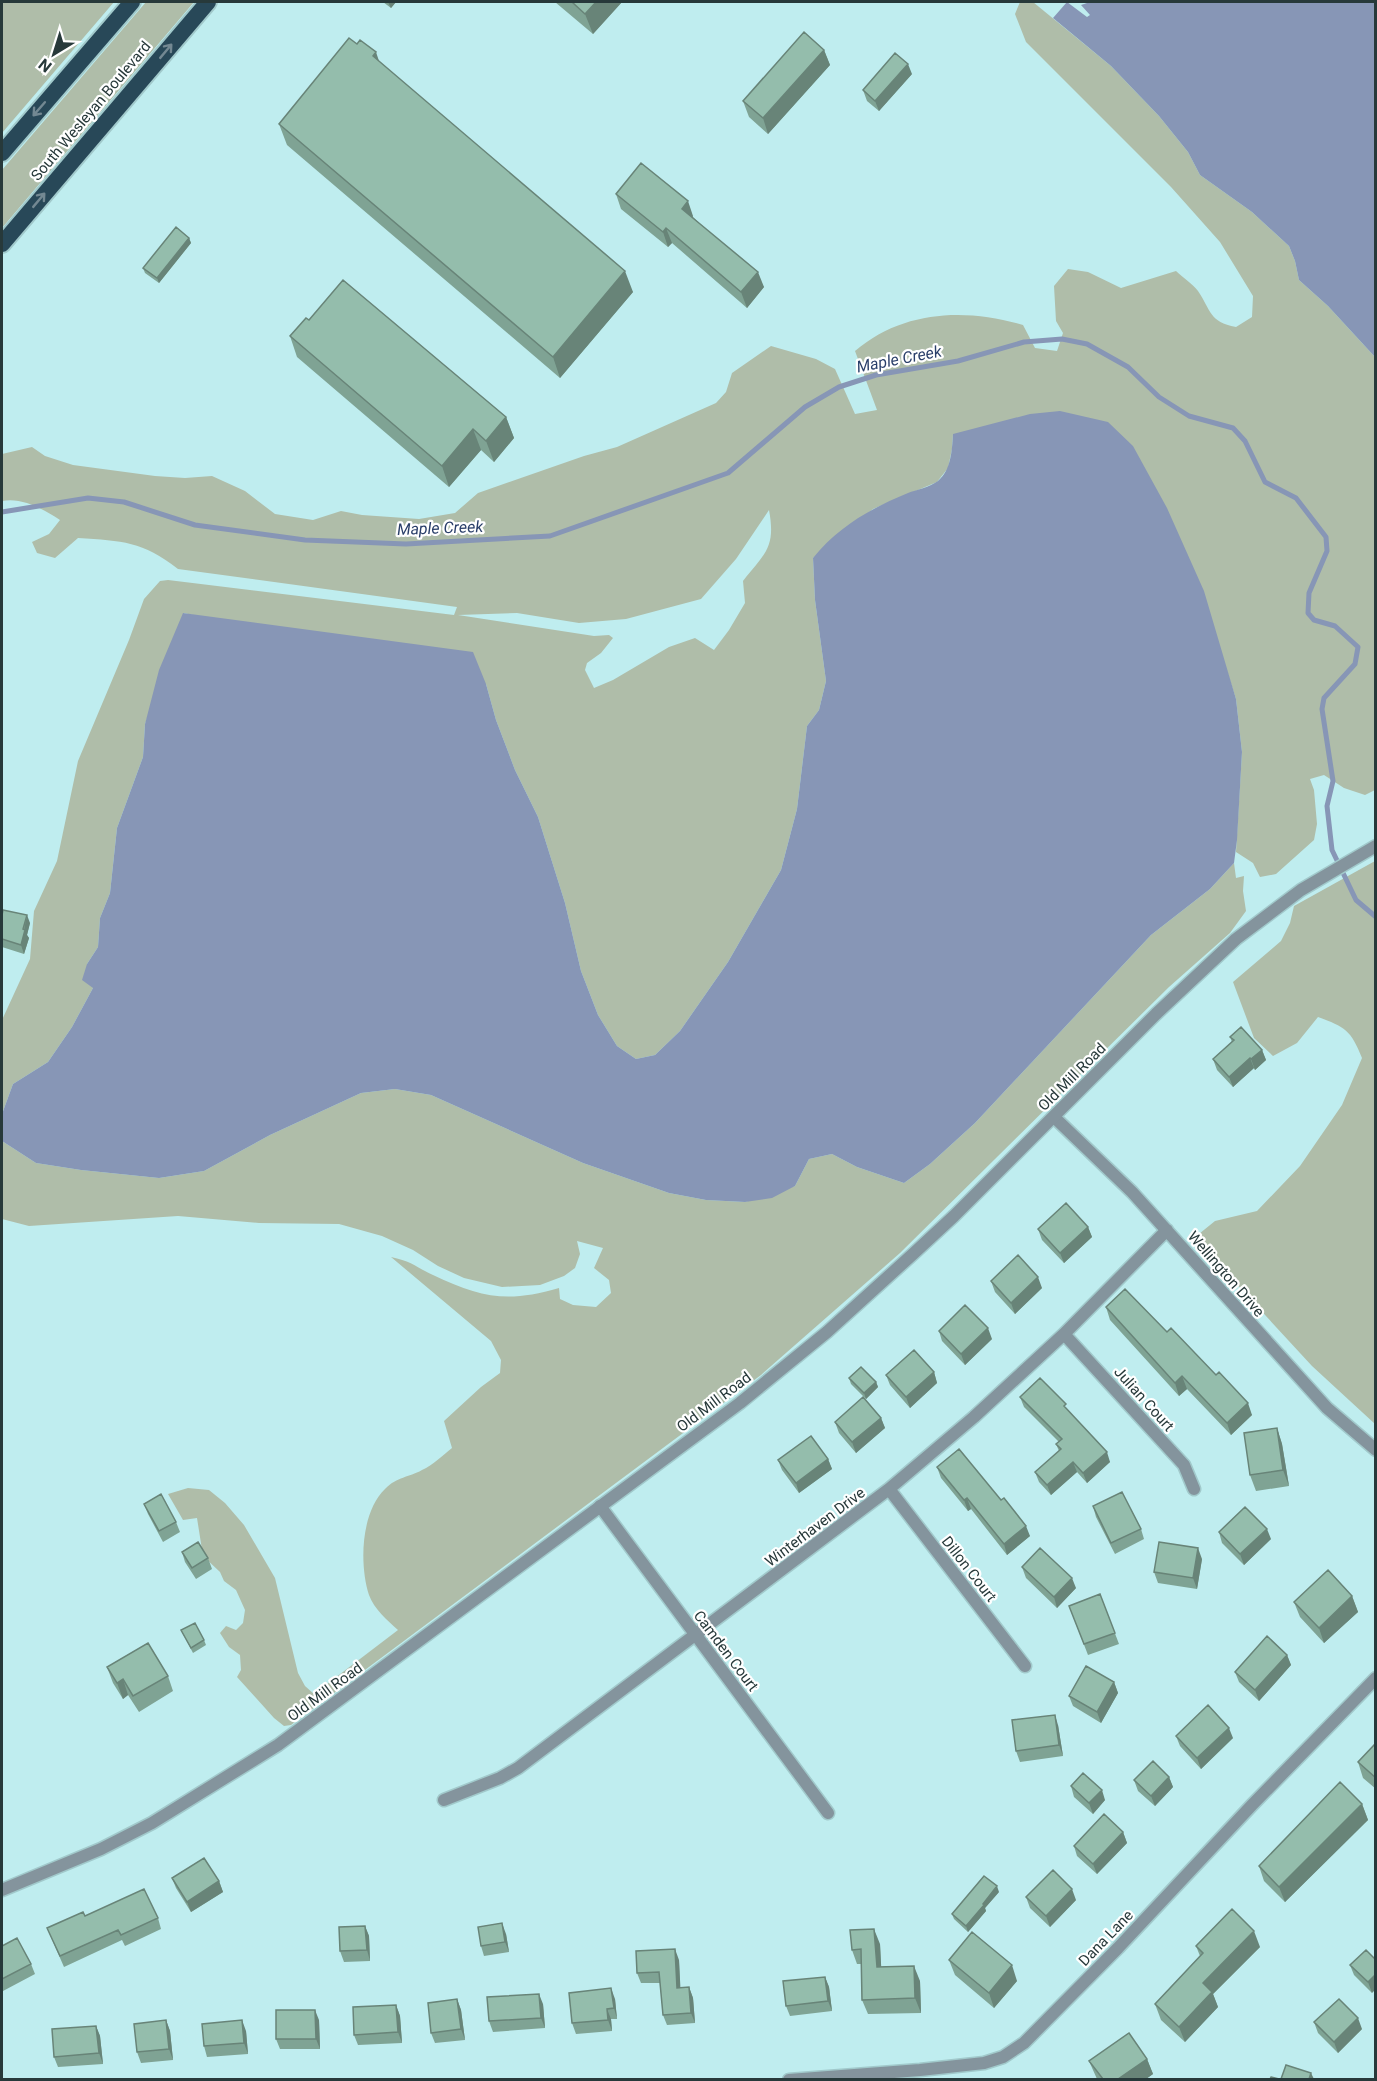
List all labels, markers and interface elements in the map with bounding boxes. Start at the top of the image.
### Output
north arrow [24,24,84,84]
street label: South Wesleyan Boulevard [27,38,155,184]
one-way arrow [159,44,173,59]
text: N [35,54,55,76]
one-way arrow [32,101,46,116]
one-way arrow [33,192,46,208]
water label: Maple Creek [855,341,944,377]
water label: Maple Creek [397,517,485,539]
street label: Old Mill Road [1034,1039,1110,1115]
street label: Wellington Drive [1184,1227,1268,1321]
street label: Julian Court [1110,1363,1178,1435]
street label: Old Mill Road [673,1368,755,1436]
street label: Winterhaven Drive [762,1484,868,1570]
street label: Dillon Court [938,1533,1000,1605]
street label: Camden Court [690,1607,762,1695]
street label: Old Mill Road [284,1659,366,1725]
street label: Dana Lane [1075,1906,1137,1970]

